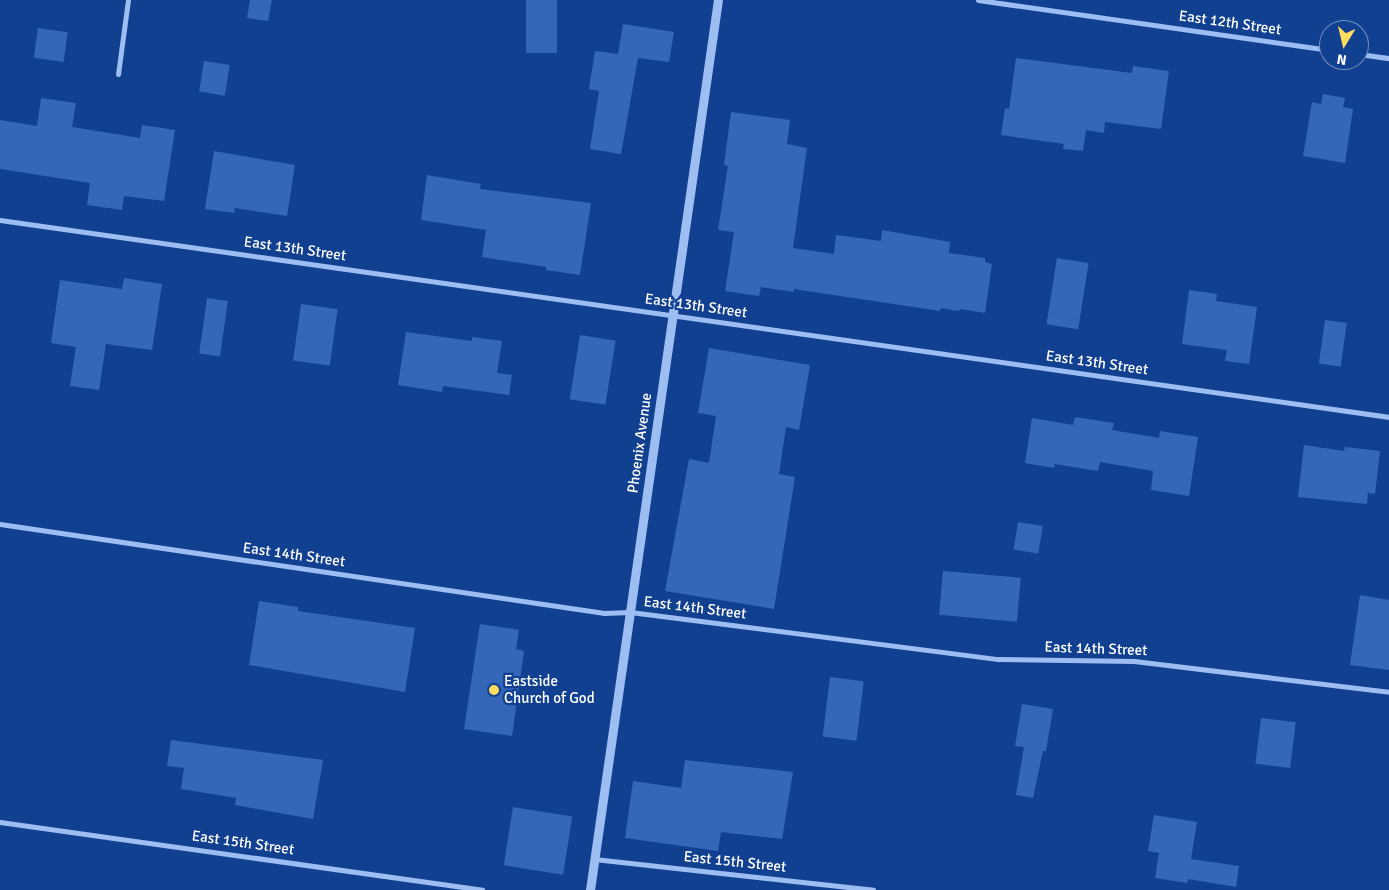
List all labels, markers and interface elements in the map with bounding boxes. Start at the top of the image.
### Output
street label: East 12th Street [1178,7,1282,39]
north arrow [1319,20,1369,70]
text: N [1336,50,1348,68]
street label: East 13th Street [243,233,347,265]
street label: East 13th Street [644,290,748,322]
street label: East 13th Street [1045,347,1149,379]
street label: Phoenix Avenue [624,392,656,494]
street label: East 14th Street [242,539,346,571]
street label: East 14th Street [643,593,747,623]
street label: East 14th Street [1044,638,1148,660]
place label: Eastside Church of God [504,672,595,707]
marker: Eastside Church of God [488,684,500,696]
street label: East 15th Street [191,827,295,859]
street label: East 15th Street [683,848,787,876]

